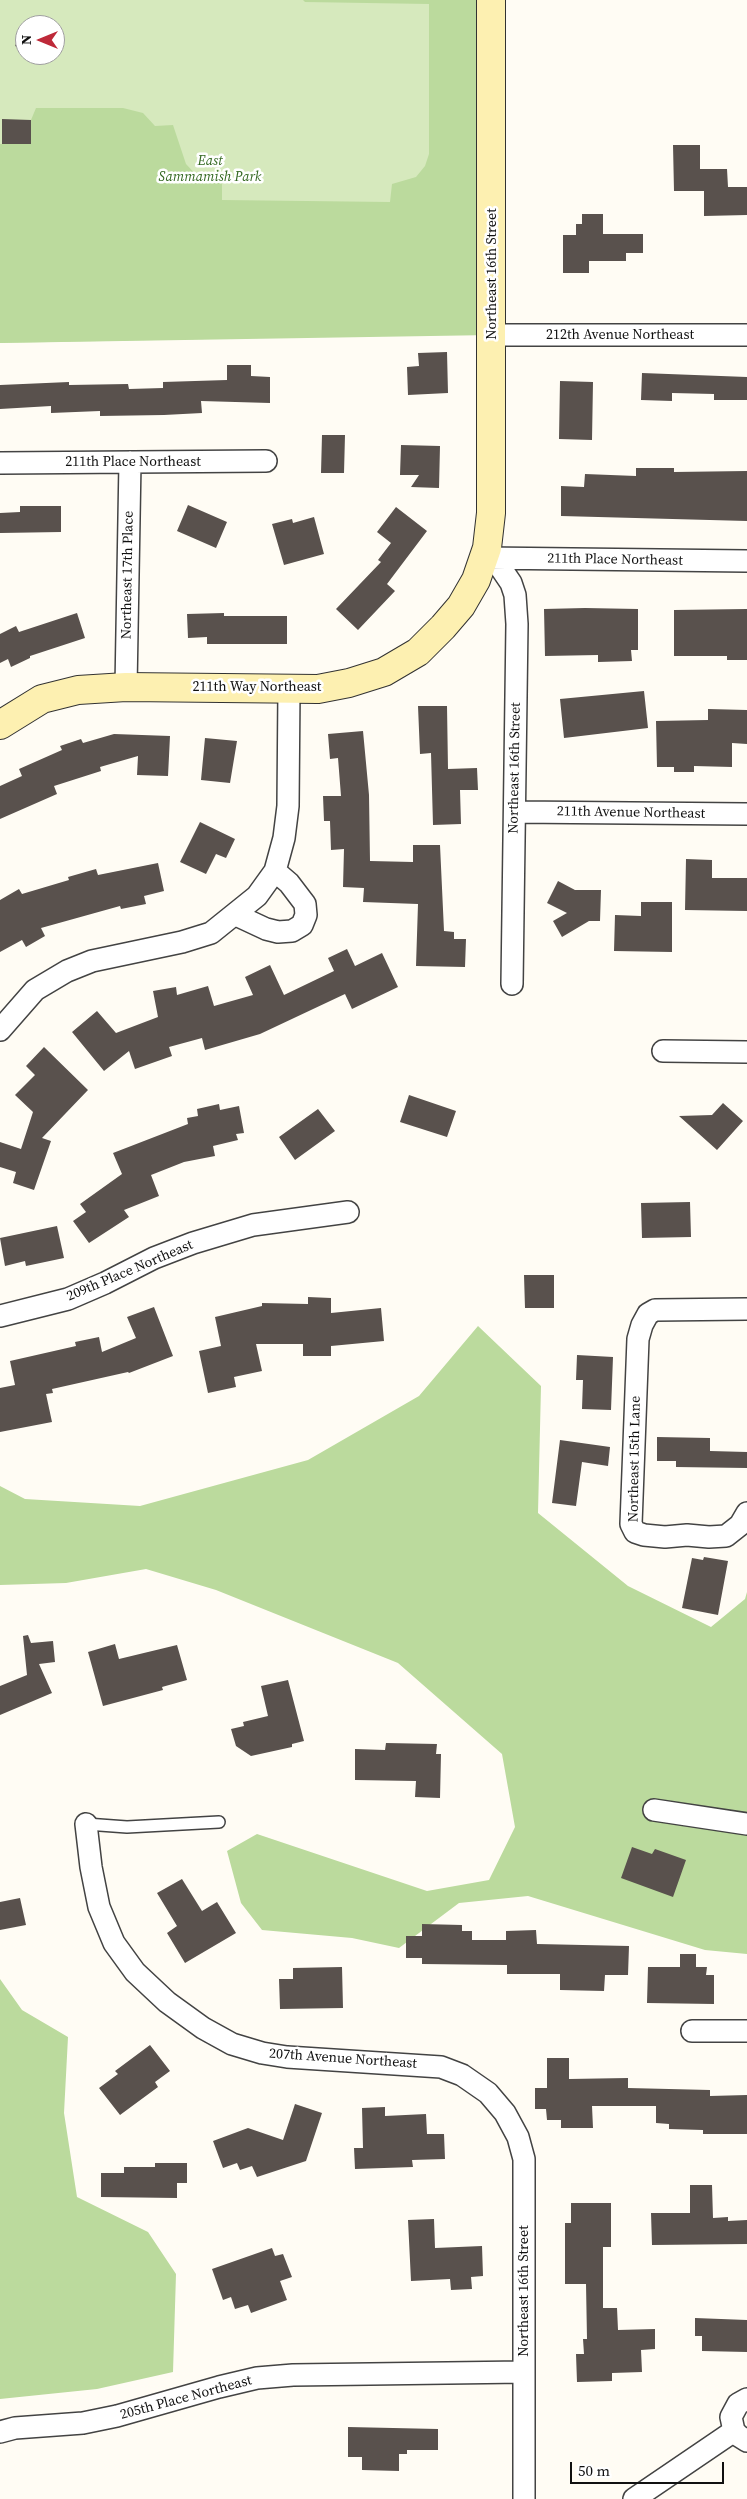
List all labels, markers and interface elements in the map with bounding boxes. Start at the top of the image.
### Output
north arrow [15,15,65,65]
text: N [16,35,36,45]
park label: East Sammamish Park [159,153,261,186]
street label: Northeast 16th Street [484,208,500,340]
street label: 212th Avenue Northeast [546,327,694,343]
street label: 211th Place Northeast [65,454,201,470]
street label: Northeast 17th Place [118,511,138,639]
street label: 211th Place Northeast [547,550,683,570]
street label: 211th Way Northeast [193,679,321,695]
street label: Northeast 16th Street [505,702,525,834]
street label: 211th Avenue Northeast [557,803,705,823]
street label: 209th Place Northeast [64,1237,196,1305]
street label: Northeast 15th Lane [625,1396,645,1522]
street label: 207th Avenue Northeast [269,2045,417,2073]
street label: Northeast 16th Street [516,2225,532,2357]
street label: 205th Place Northeast [118,2372,254,2424]
scale bar [572,2452,726,2484]
text: 50 m [578,2460,610,2481]

